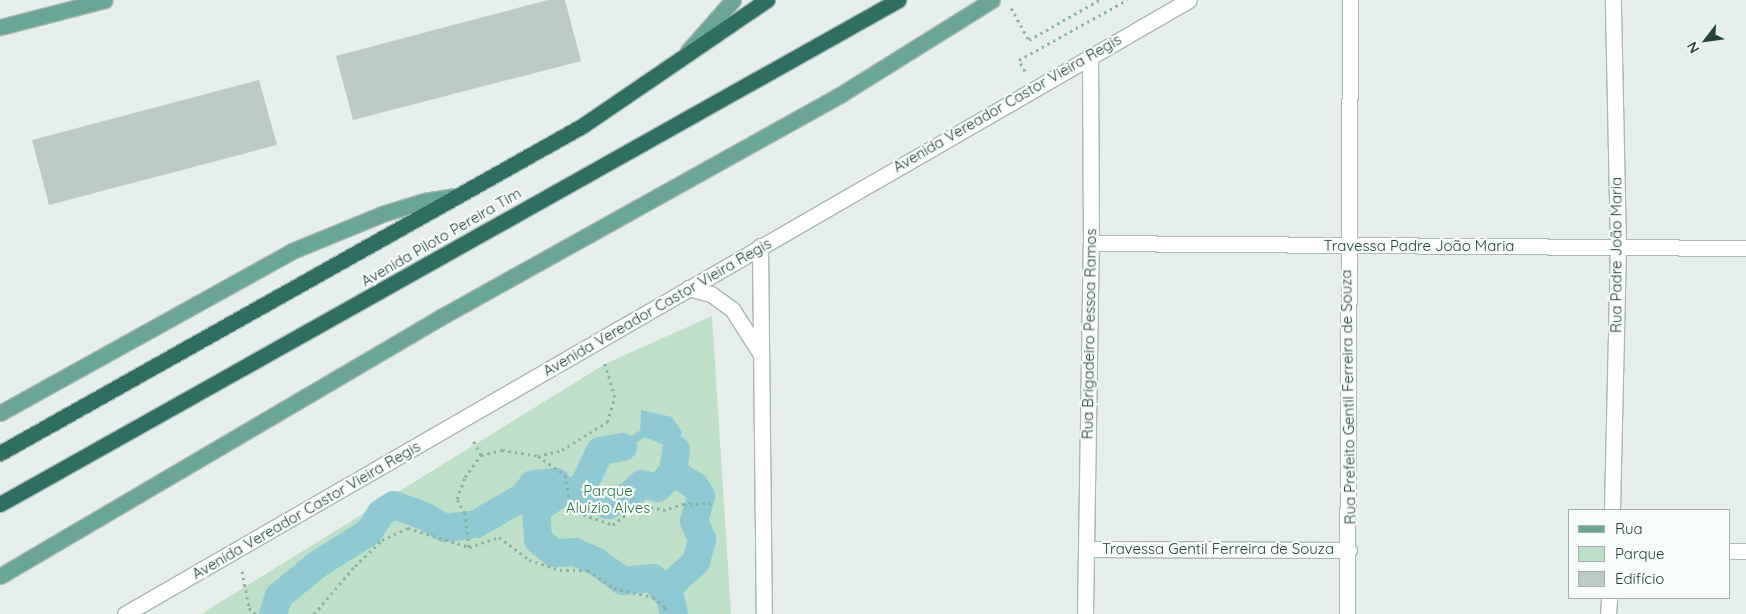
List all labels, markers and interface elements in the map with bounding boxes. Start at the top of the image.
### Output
north arrow [1681,15,1731,65]
street label: Avenida Vereador Castor Vieira Regis [890,30,1124,176]
text: N [1683,39,1703,56]
street label: Rua Padre João Maria [1607,177,1625,333]
street label: Avenida Piloto Pereira Tim [358,184,524,290]
street label: Rua Brigadeiro Pessoa Ramos [1078,229,1100,439]
street label: Avenida Vereador Castor Vieira Regis [540,234,774,380]
street label: Travessa Padre João Maria [1324,237,1514,255]
street label: Rua Prefeito Gentil Ferreira de Souza [1337,269,1359,525]
street label: Avenida Vereador Castor Vieira Regis [189,437,423,583]
park label: Parque Aluízio Alves [566,481,650,516]
legend [1568,509,1731,599]
text: Rua [1615,519,1643,538]
street label: Travessa Gentil Ferreira de Souza [1102,540,1334,558]
text: Parque [1615,544,1665,563]
text: Edifício [1615,569,1664,588]

